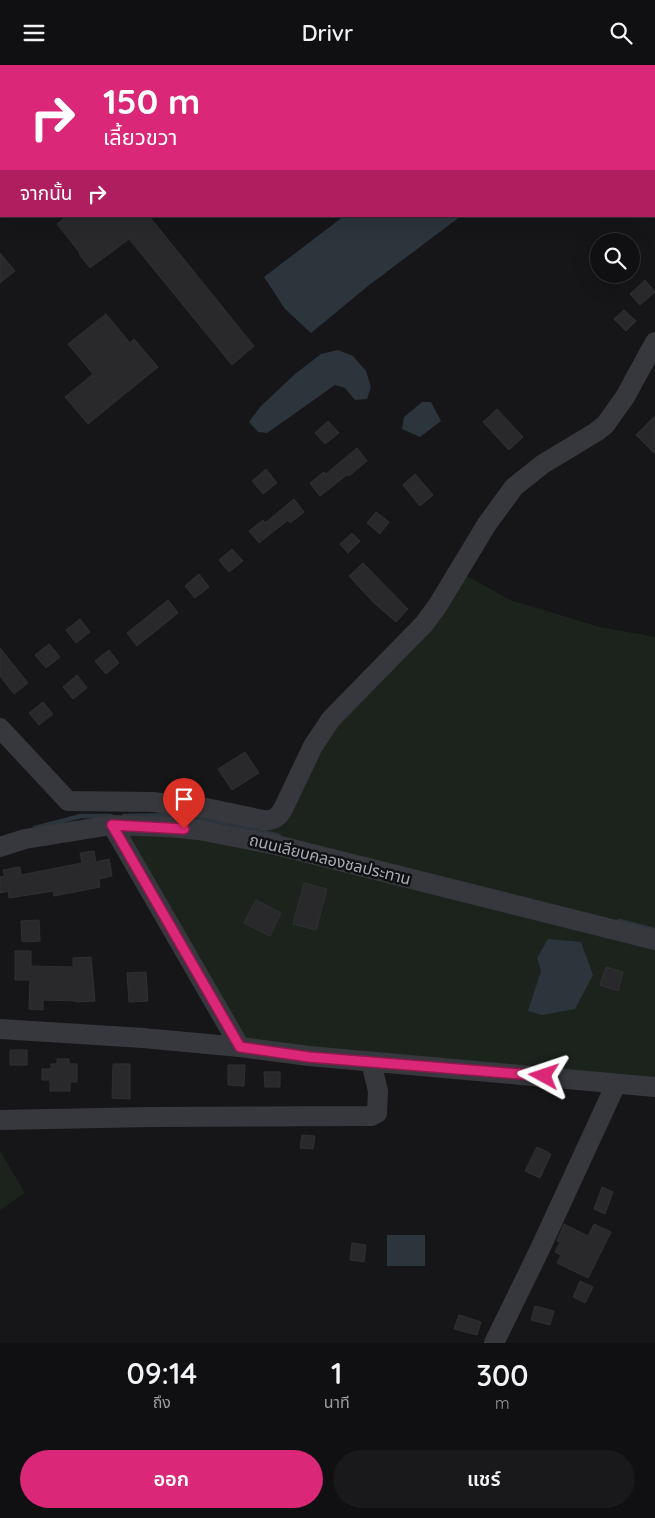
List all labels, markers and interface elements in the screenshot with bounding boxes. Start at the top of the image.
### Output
icon: menu [20,19,48,47]
text: Drivr [302,19,353,47]
icon: search [607,19,635,47]
text: 150 m [103,79,200,123]
icon: right [20,85,85,150]
text: เลี้ยวขวา [103,123,178,151]
icon: right [83,180,111,208]
text: จากนั้น [20,181,73,205]
map controls [590,233,640,283]
button: search [590,233,640,283]
pin [163,778,205,829]
icon: arrive [170,785,198,813]
street label: ถนนเลียบคลองชลประทาน [247,829,413,889]
position arrow [517,1049,569,1101]
text: 09:14 [126,1354,197,1392]
text: 1 [331,1354,342,1392]
text: 300 [476,1356,529,1394]
text: ถึง [153,1392,171,1412]
text: นาที [324,1392,350,1412]
text: m [495,1393,510,1413]
button: ออก [20,1450,323,1508]
button: แชร์ [333,1450,635,1508]

